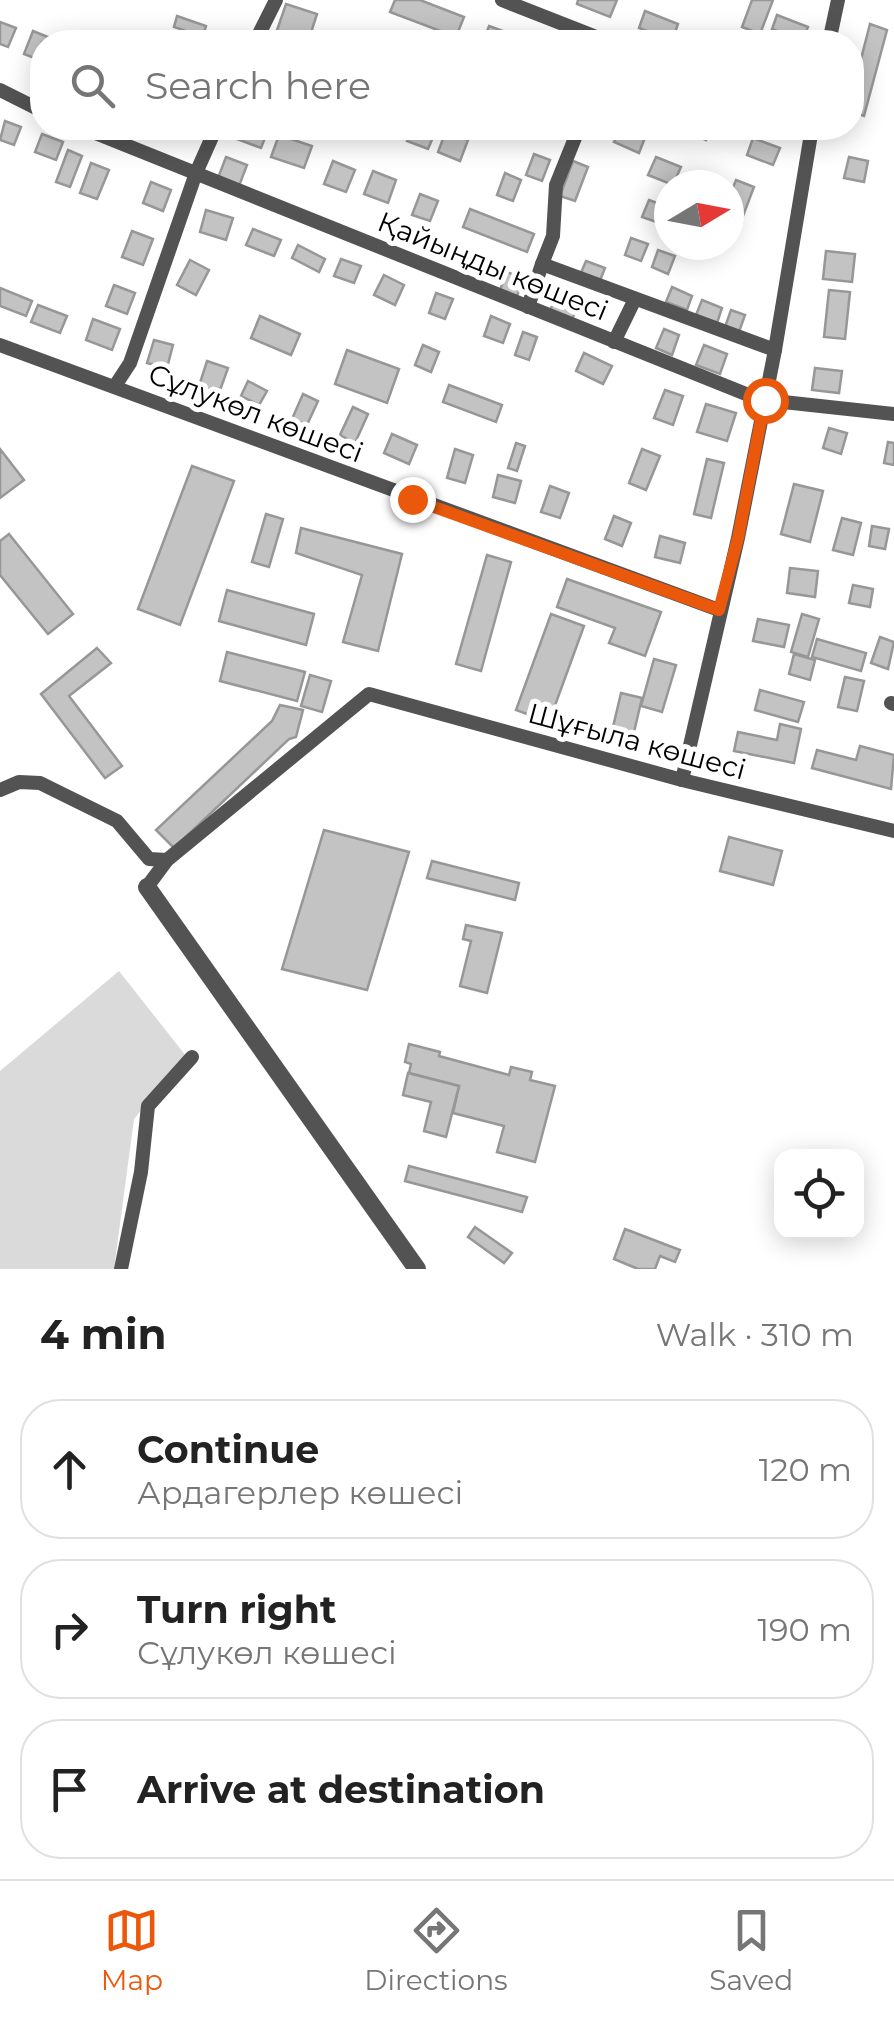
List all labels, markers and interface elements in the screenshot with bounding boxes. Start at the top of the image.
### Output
search box [30,30,864,140]
icon: search [65,58,120,113]
text: Search here [145,62,371,109]
north arrow [654,170,744,260]
street label: Қайыңды көшесі [373,204,613,328]
street label: Сұлукөл көшесі [144,356,368,470]
route start [743,378,789,424]
route end [390,477,436,523]
street label: Шұғыла көшесі [524,696,750,786]
map controls [774,1149,864,1239]
button: locate [774,1149,864,1239]
text: 4 min [40,1308,167,1360]
text: Walk · 310 m [656,1315,854,1354]
text: Continue [137,1426,319,1473]
icon: ahead [42,1442,97,1497]
text: 120 m [759,1450,852,1489]
text: Ардагерлер көшесі [137,1473,463,1512]
text: Turn right [137,1586,336,1633]
icon: right [42,1602,97,1657]
text: 190 m [757,1610,852,1649]
text: Сұлукөл көшесі [137,1633,397,1672]
icon: arrive [42,1762,97,1817]
text: Arrive at destination [137,1766,545,1813]
tab: Map [101,1903,163,1997]
tab: Directions [364,1903,508,1997]
tab: Saved [709,1903,793,1997]

